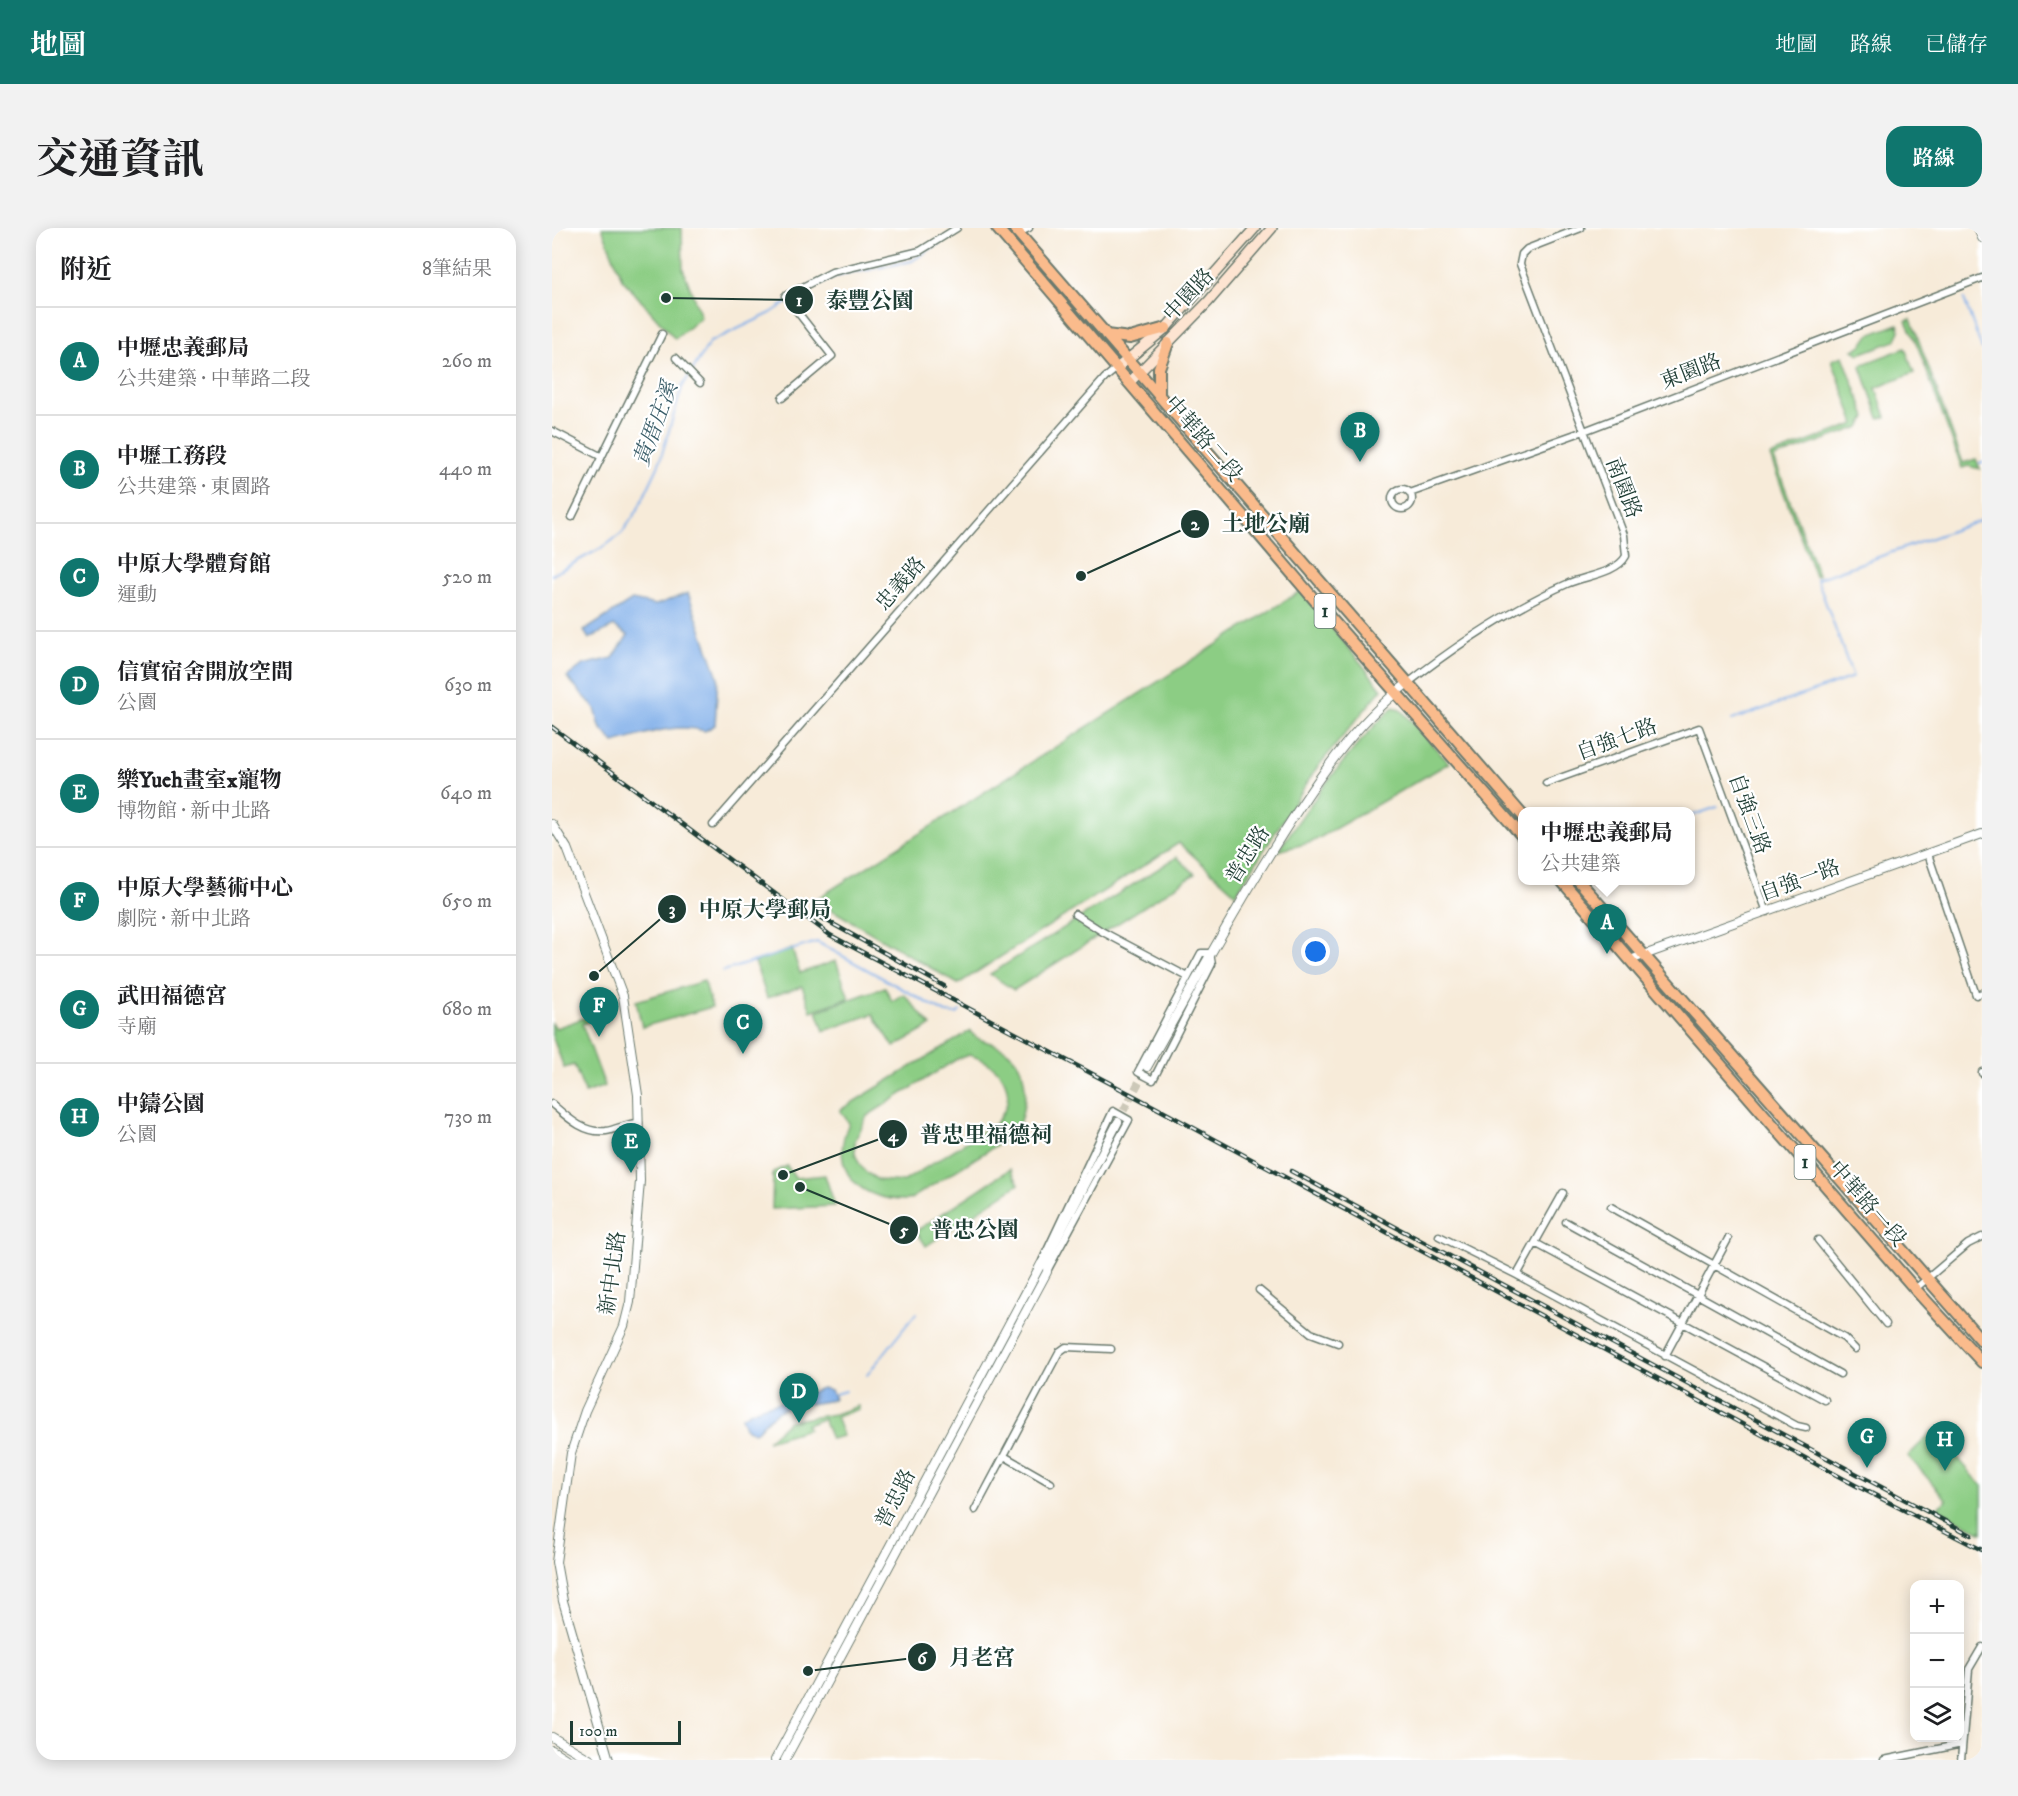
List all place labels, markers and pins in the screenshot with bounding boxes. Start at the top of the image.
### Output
callout: 泰豐公園 [784,280,926,320]
pin: B [1340,412,1380,462]
callout: 土地公廟 [1180,504,1322,544]
callout: 中原大學郵局 [657,889,843,929]
pin: A [1588,904,1626,954]
pin: F [580,988,618,1037]
pin: C [724,1004,762,1054]
callout: 普忠里福德祠 [878,1114,1064,1154]
pin: E [612,1124,650,1173]
callout: 普忠公園 [889,1210,1031,1250]
pin: D [780,1374,818,1423]
pin: G [1848,1418,1886,1468]
pin: H [1926,1422,1964,1471]
callout: 月老宮 [907,1637,1027,1677]

